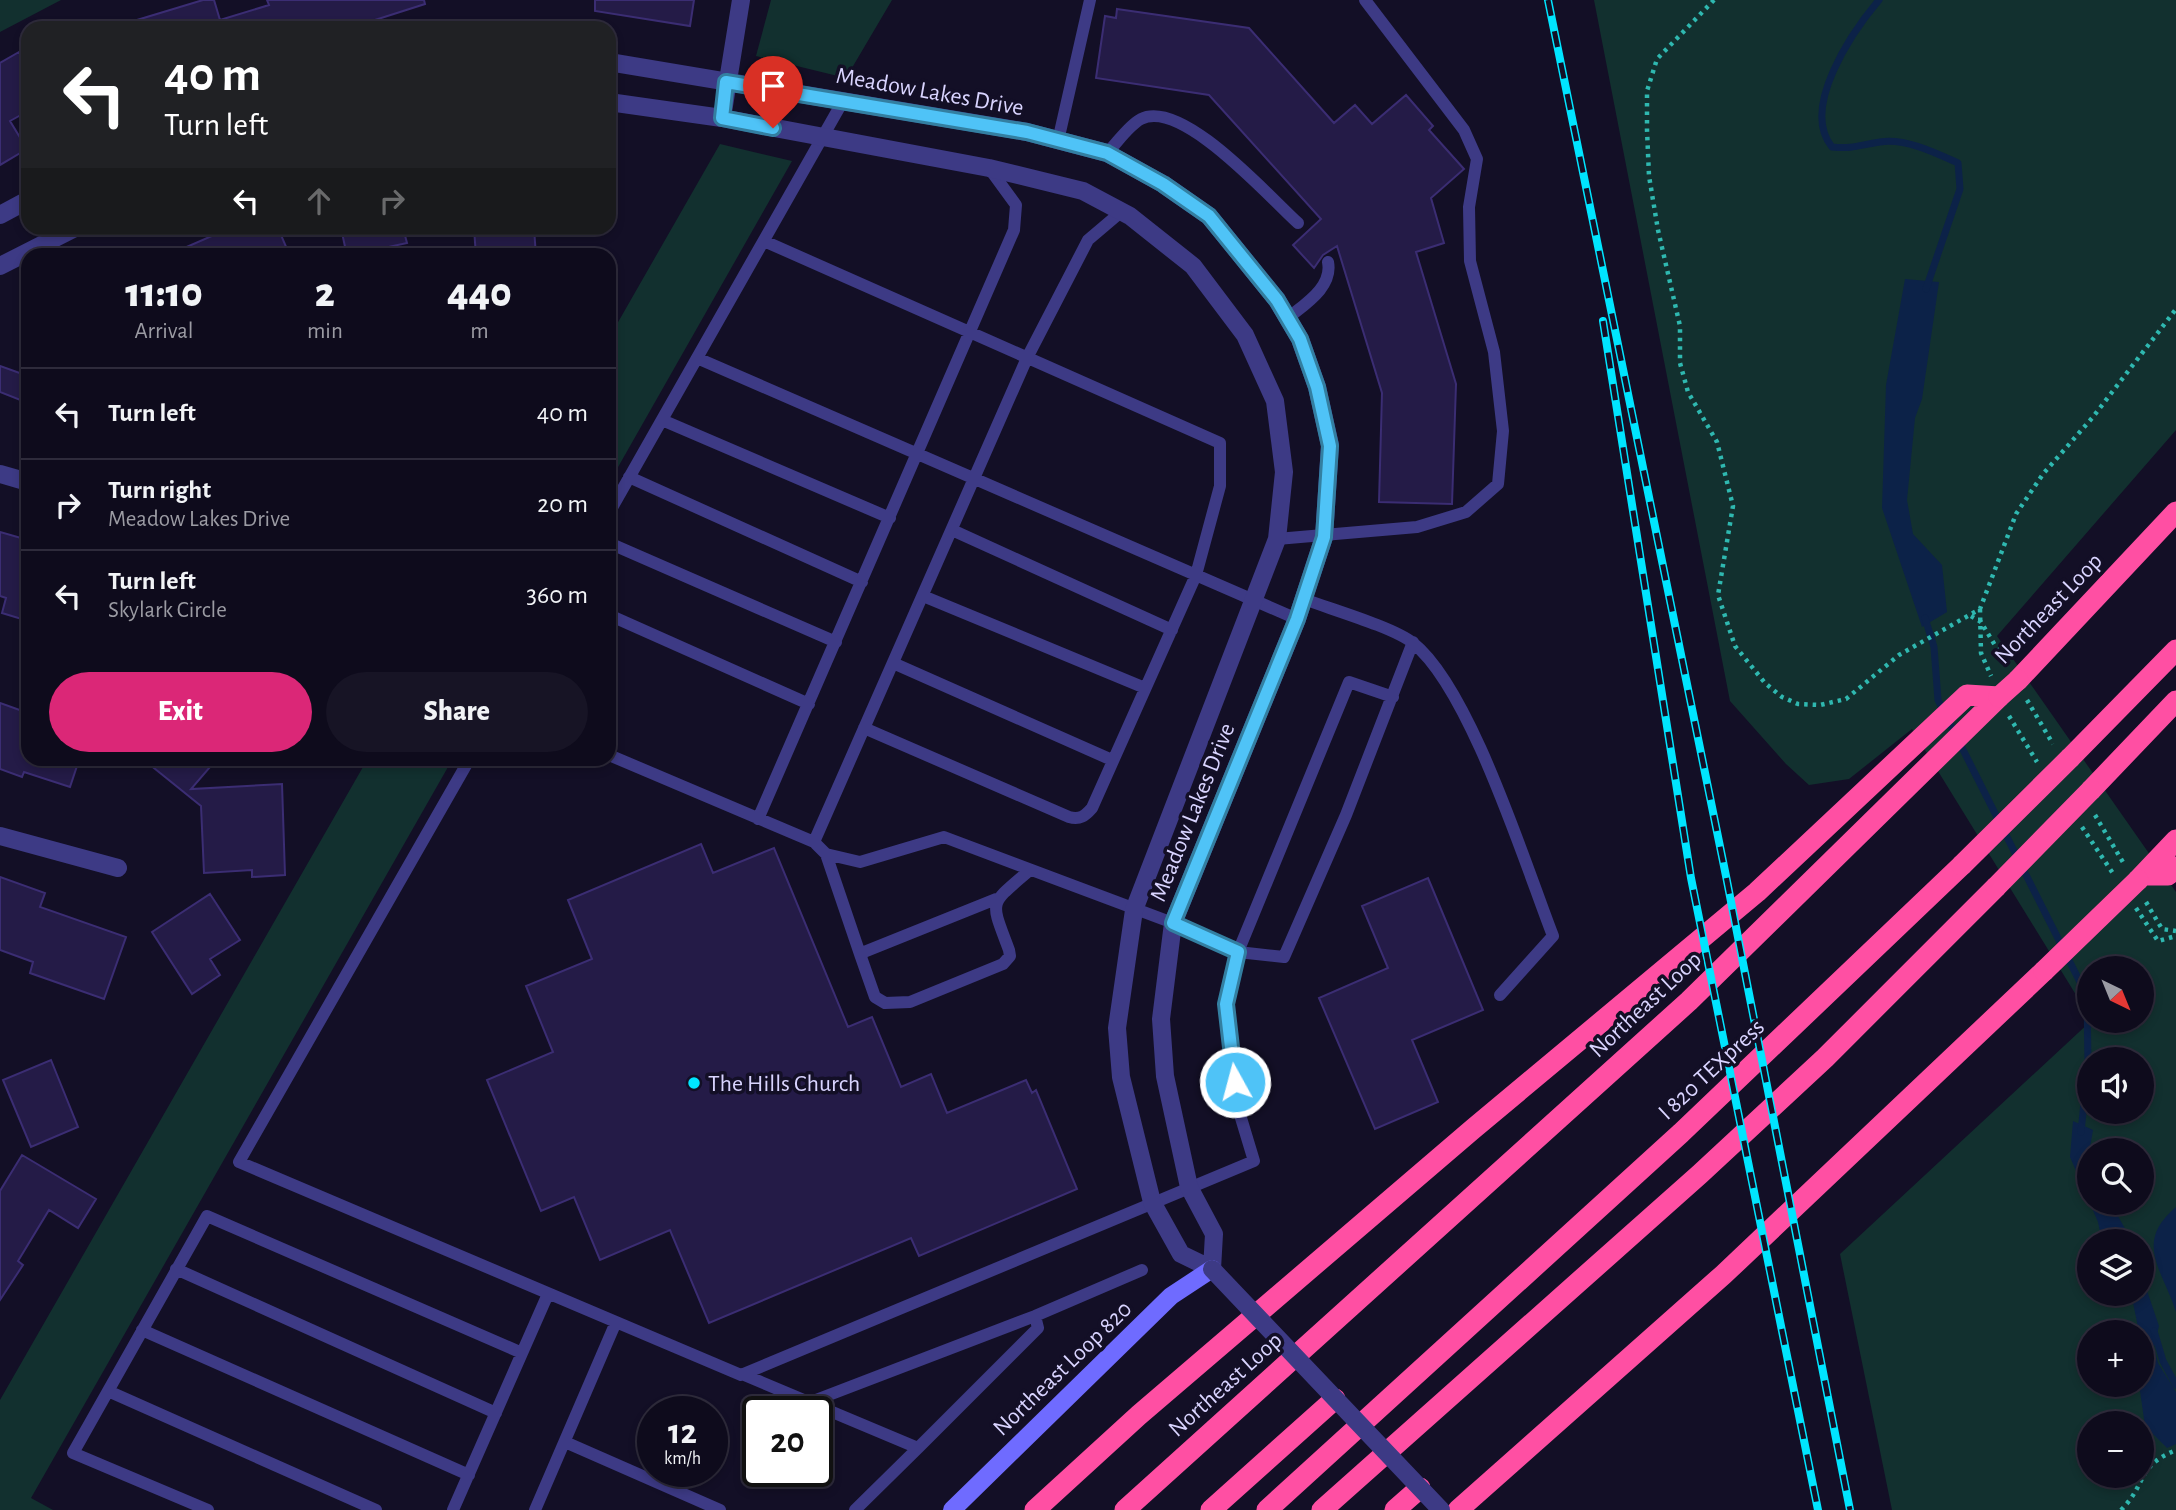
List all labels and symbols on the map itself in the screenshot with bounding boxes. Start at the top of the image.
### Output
pin [743,56,803,128]
street label: Meadow Lakes Drive [834,64,1025,120]
street label: Northeast Loop [1990,549,2107,669]
street label: Meadow Lakes Drive [1146,720,1240,905]
street label: Northeast Loop [1585,947,1706,1062]
north arrow [2077,956,2154,1032]
street label: I 820 TEXpress [1654,1015,1769,1125]
position arrow [1198,1045,1272,1119]
place label: The Hills Church [708,1072,860,1096]
marker: The Hills Church [686,1075,702,1091]
street label: Northeast Loop 820 [989,1297,1137,1441]
street label: Northeast Loop [1164,1328,1287,1442]
speed limit sign: 20 [742,1396,833,1487]

